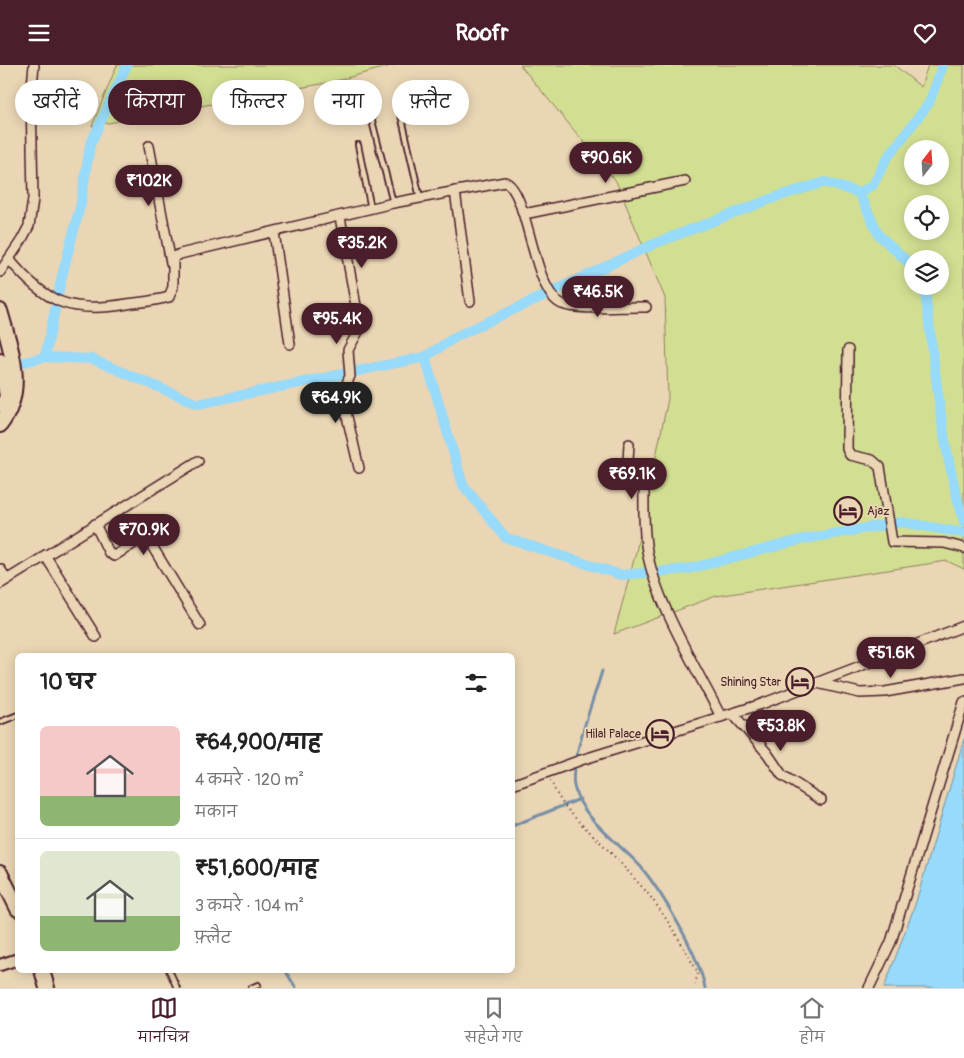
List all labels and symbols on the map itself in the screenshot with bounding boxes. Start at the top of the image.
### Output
north arrow [904,140,949,185]
pin: ₹90.6K [565,141,647,184]
pin: ₹102K [114,165,184,207]
pin: ₹35.2K [321,227,403,269]
pin: ₹46.5K [557,275,639,318]
pin: ₹95.4K [296,303,378,345]
pin: ₹64.9K [295,381,377,424]
pin: ₹69.1K [591,457,673,500]
hotel icon: Ajaz [833,496,863,526]
place label: Ajaz [867,504,889,519]
pin: ₹70.9K [103,513,185,556]
pin: ₹51.6K [850,637,932,679]
hotel icon: Shining Star [785,667,815,697]
place label: Shining Star [720,675,782,690]
pin: ₹53.8K [740,709,822,752]
hotel icon: Hilal Palace [645,719,675,749]
place label: Hilal Palace [585,727,641,742]

